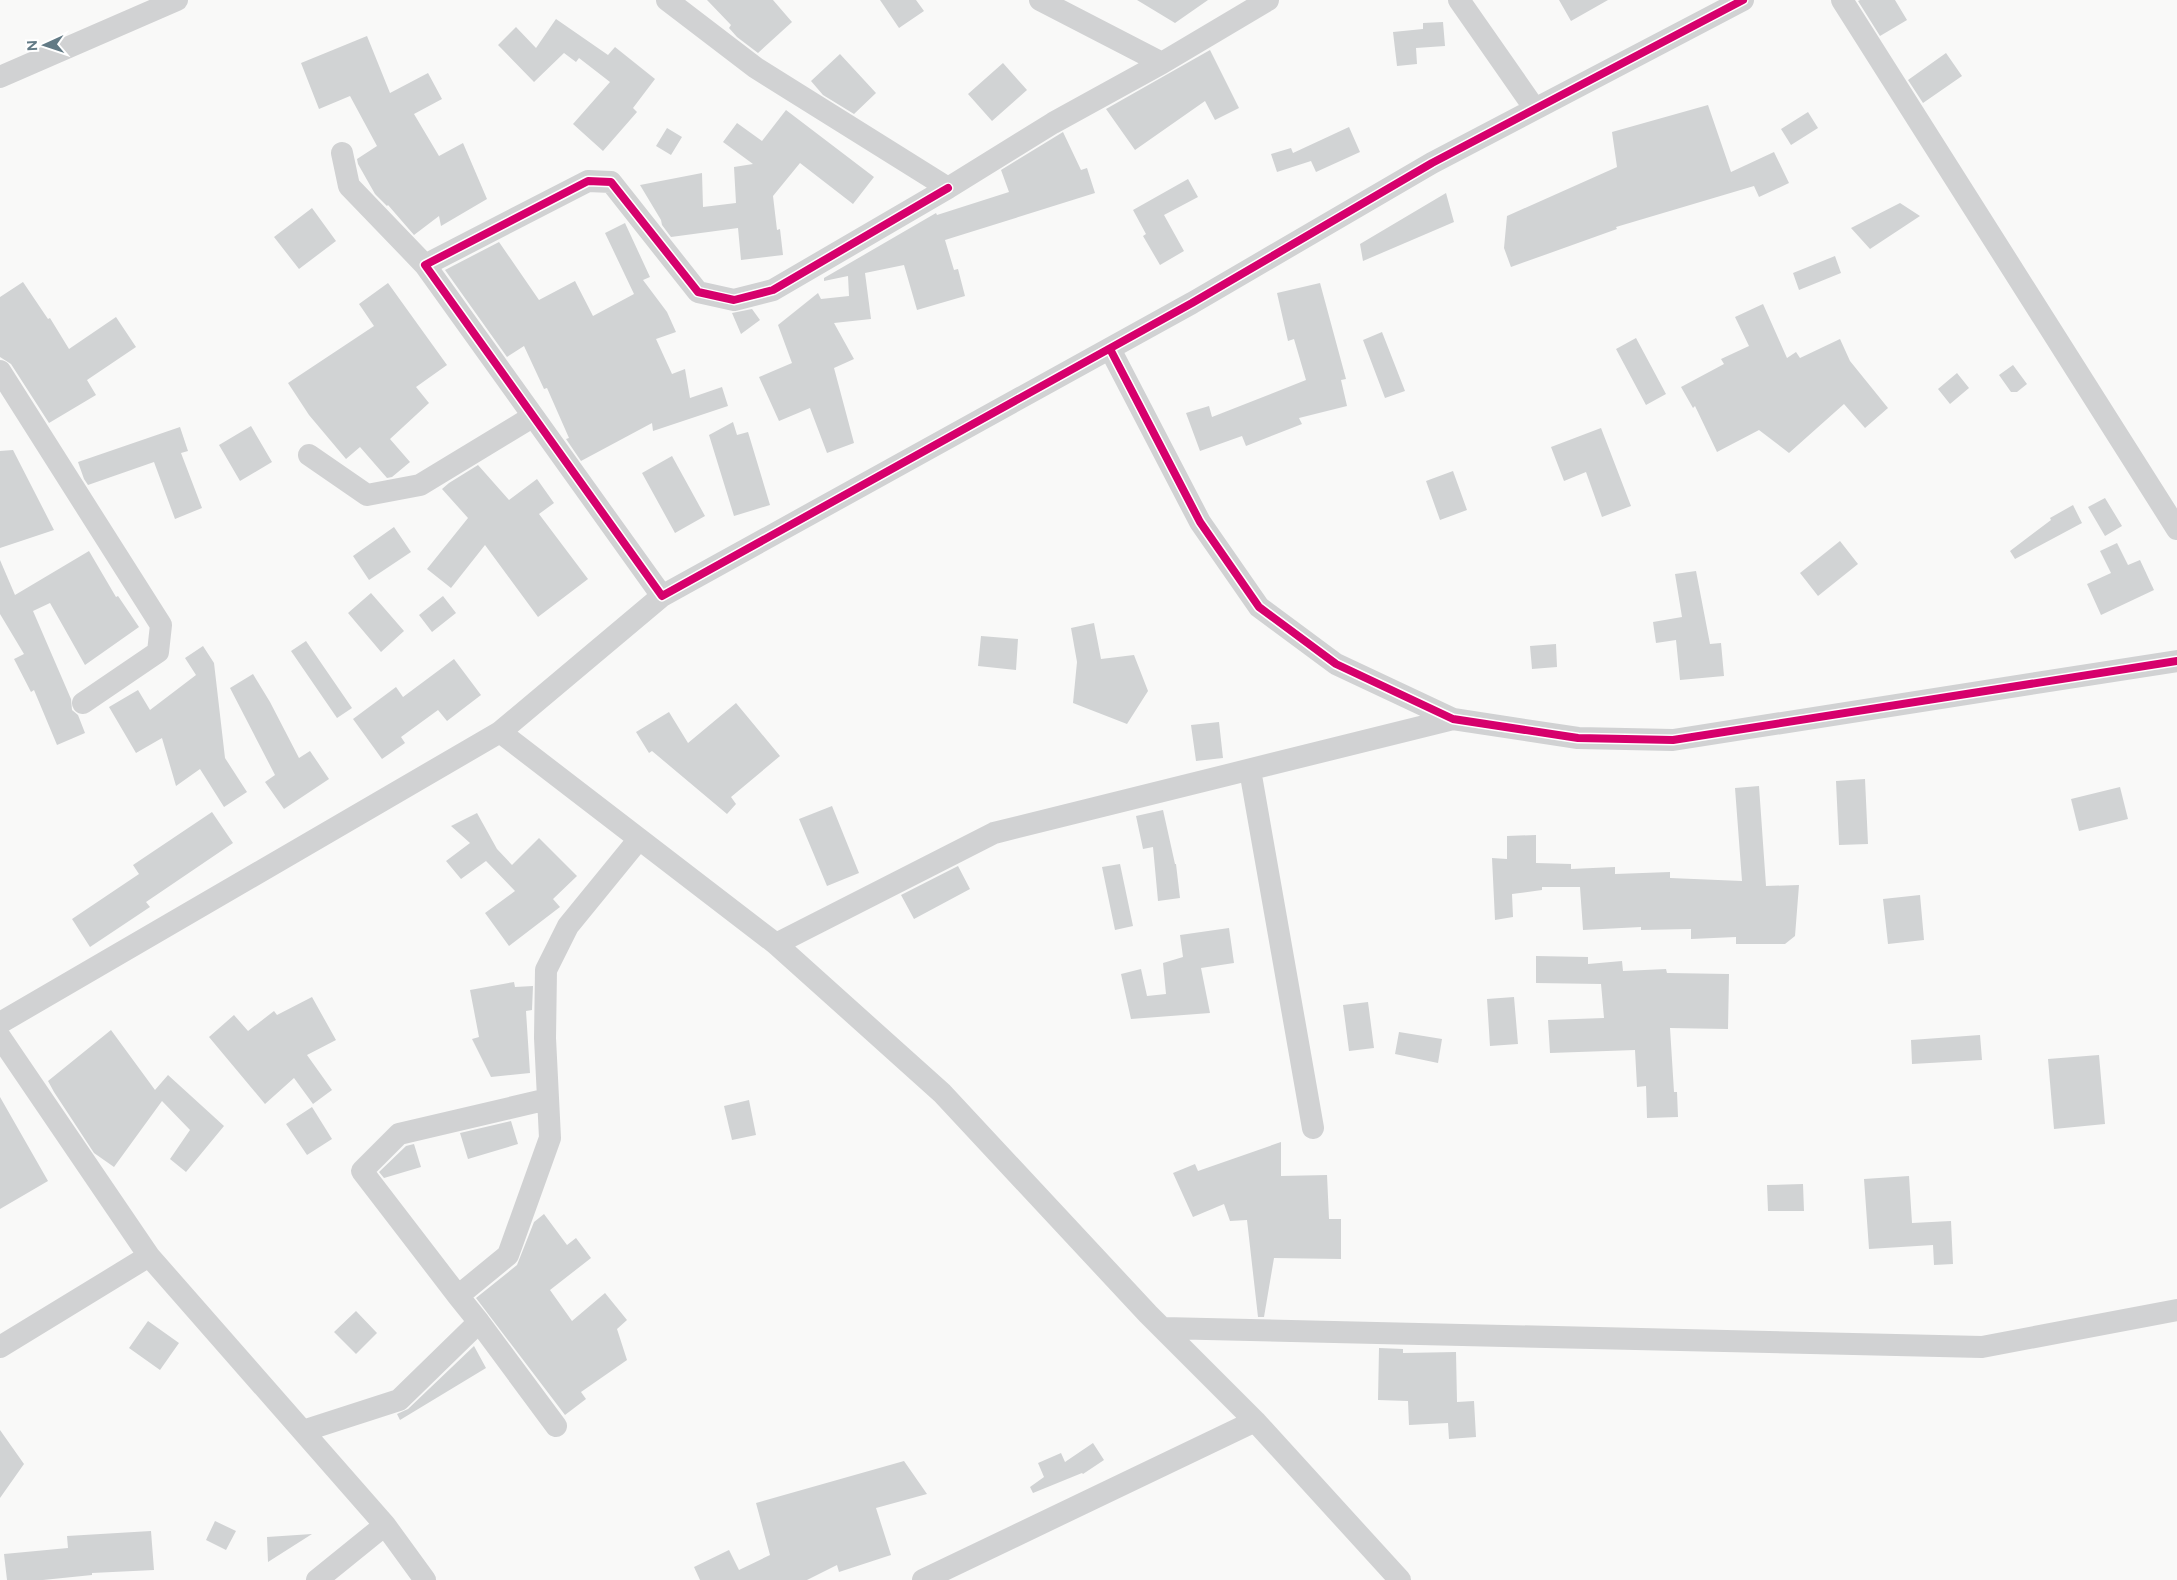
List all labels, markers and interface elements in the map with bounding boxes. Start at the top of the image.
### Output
north arrow [20,20,70,70]
text: N [24,40,41,52]

